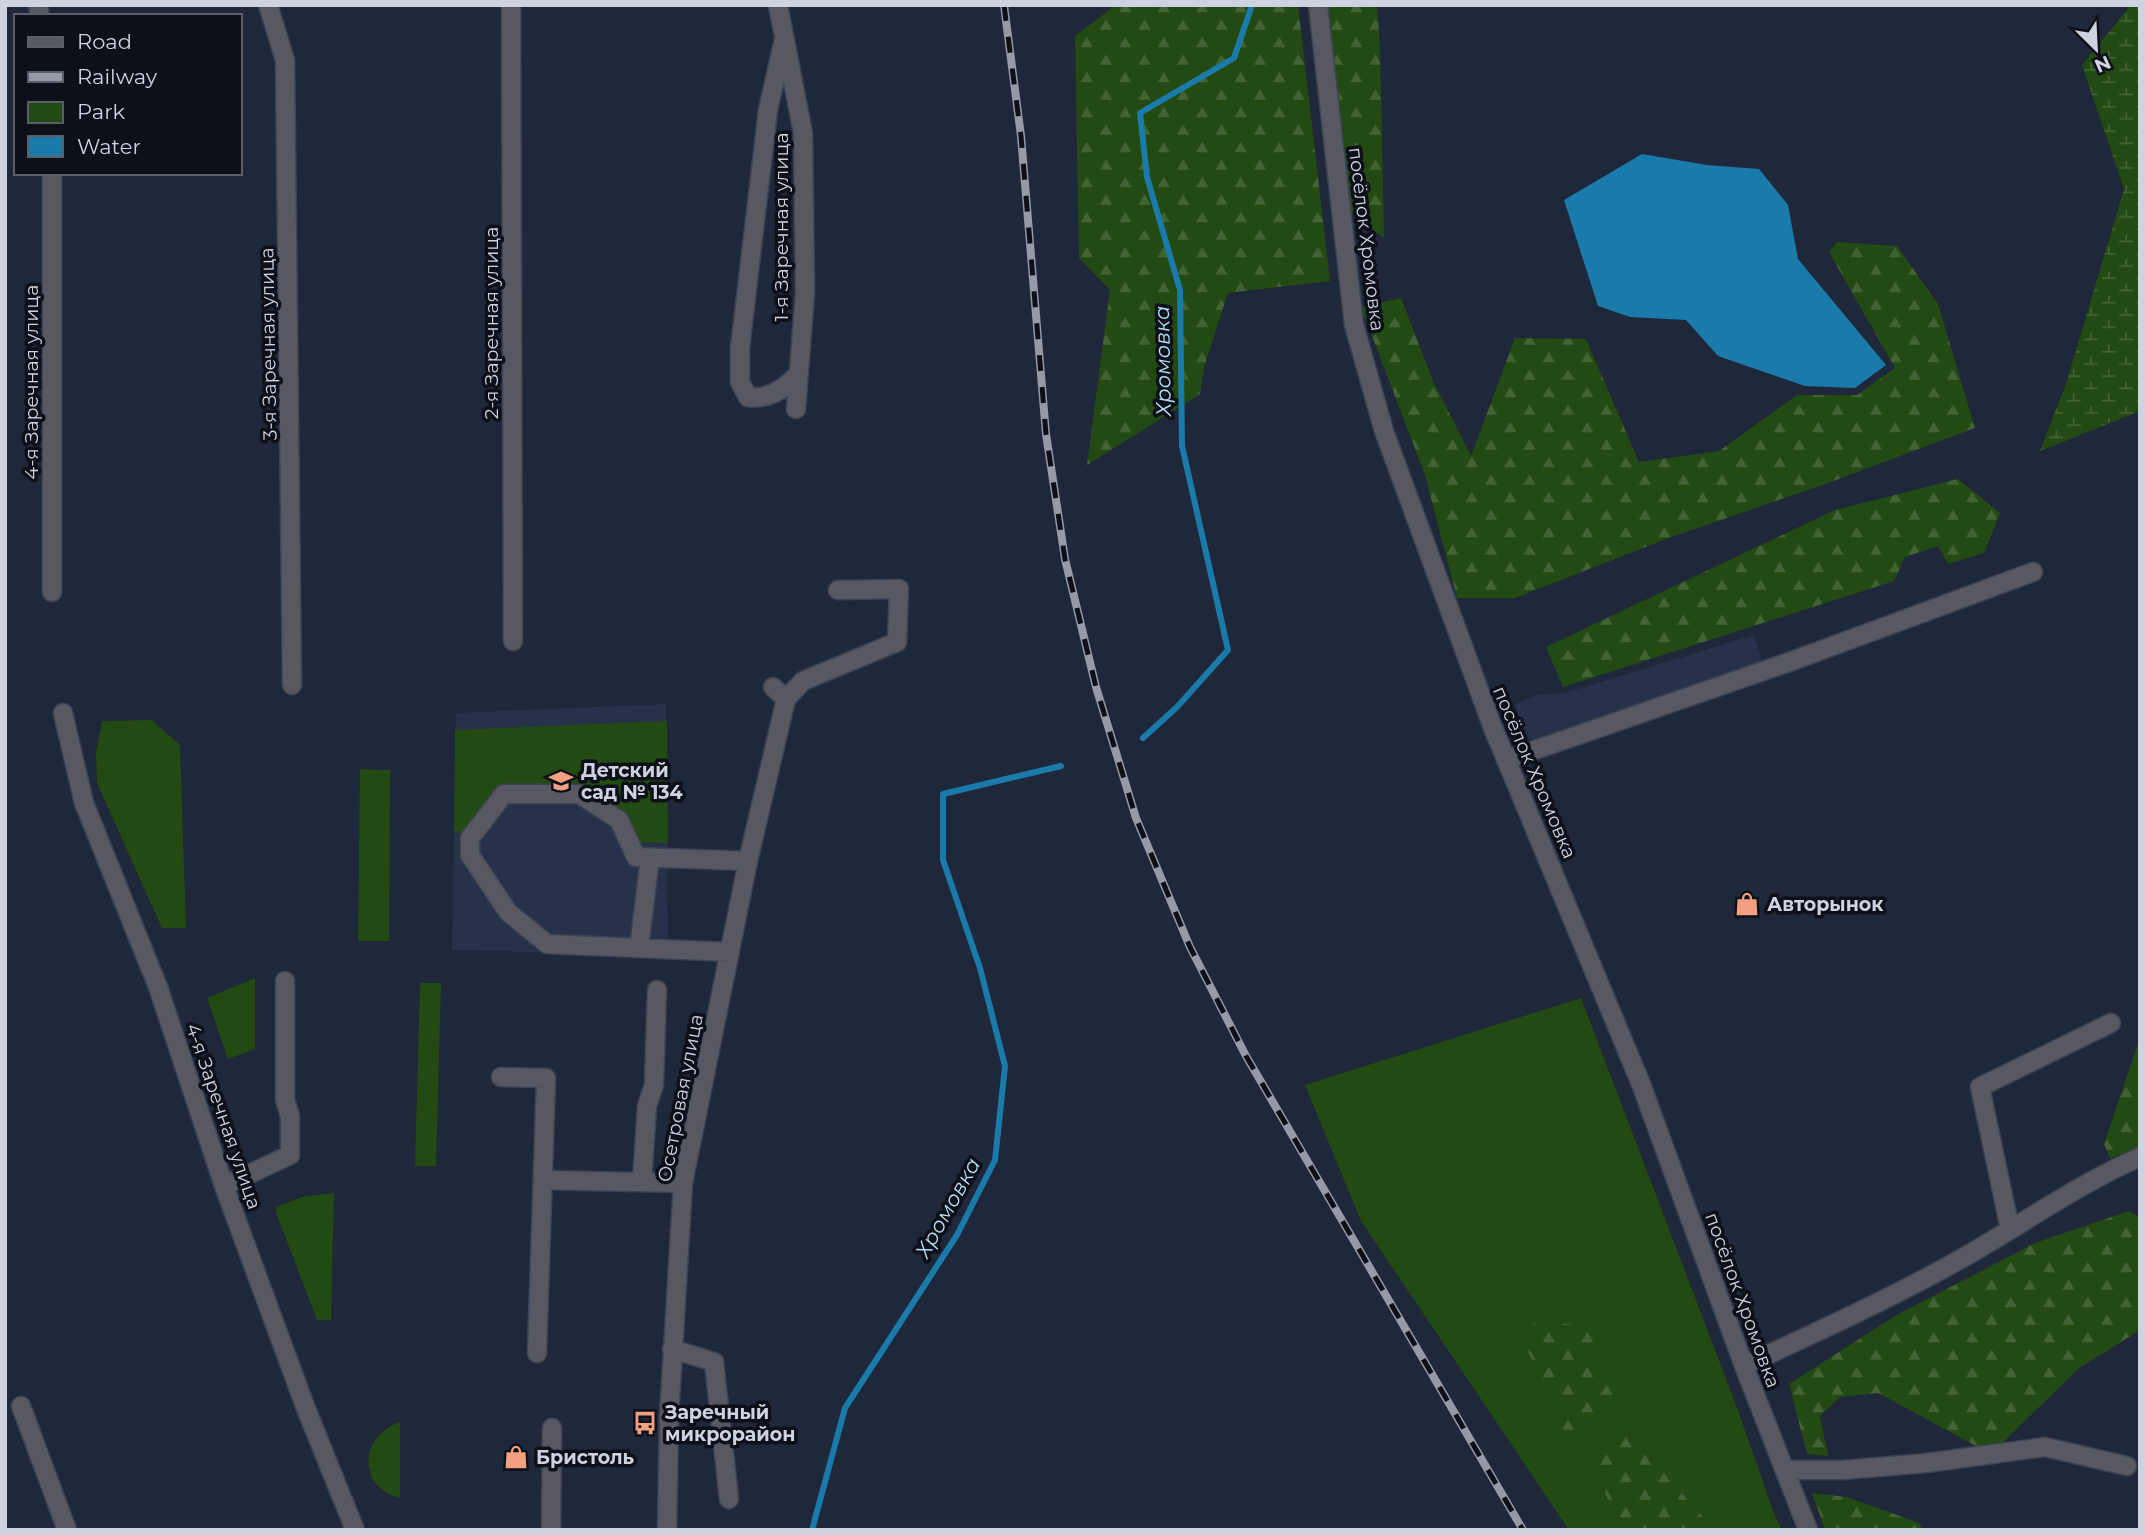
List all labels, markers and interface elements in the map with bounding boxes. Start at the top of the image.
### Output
legend [14,14,242,175]
north arrow [2061,14,2131,84]
text: Road [77,29,132,54]
text: N [2091,50,2114,78]
text: Railway [77,64,158,89]
text: Park [77,99,125,124]
street label: 1-я Заречная улица [770,133,793,321]
text: Water [77,134,141,159]
street label: посёлок Хромовка [1344,146,1389,332]
street label: 2-я Заречная улица [480,227,503,419]
street label: 3-я Заречная улица [255,247,282,441]
street label: 4-я Заречная улица [20,285,43,479]
water label: Хромовка [1149,306,1176,417]
street label: посёлок Хромовка [1488,683,1581,862]
place label: Детский сад № 134 [581,759,683,804]
school or university icon: Детский сад № 134 [547,767,575,795]
shop icon: Авторынок [1733,890,1761,918]
place label: Авторынок [1767,893,1884,916]
street label: Осетровая улица [653,1012,708,1184]
street label: 4-я Заречная улица [181,1020,266,1212]
water label: Хромовка [909,1153,985,1263]
street label: посёлок Хромовка [1700,1209,1785,1391]
place label: Заречный микрорайон [664,1401,795,1446]
bus stop icon: Заречный микрорайон [631,1409,659,1437]
shop icon: Бристоль [502,1443,530,1471]
place label: Бристоль [536,1446,635,1469]

